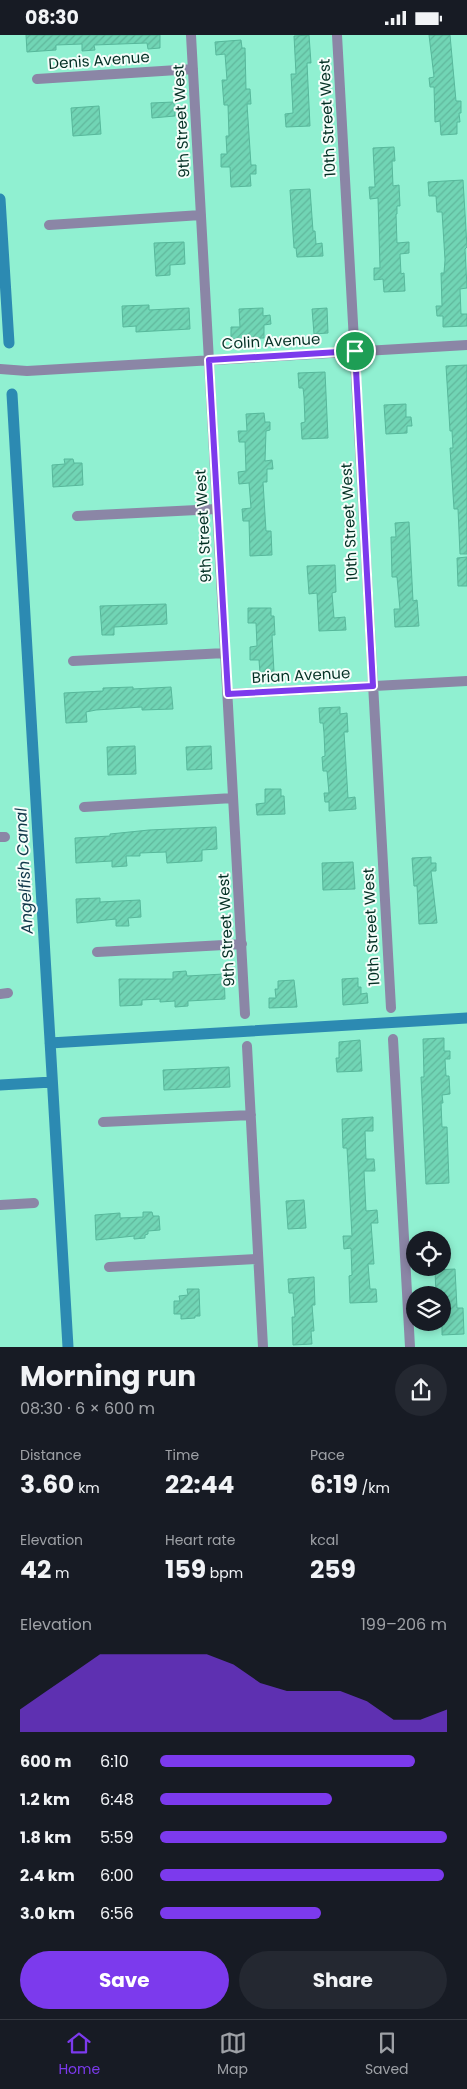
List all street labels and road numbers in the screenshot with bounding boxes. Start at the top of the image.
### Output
street label: Denis Avenue [48,46,150,74]
street label: 10th Street West [313,58,341,178]
street label: 9th Street West [168,64,194,178]
street label: Colin Avenue [221,328,321,354]
street label: 10th Street West [335,462,363,582]
street label: 9th Street West [190,469,216,583]
street label: Brian Avenue [251,662,351,688]
street label: 10th Street West [357,867,385,987]
street label: 9th Street West [213,873,239,987]

